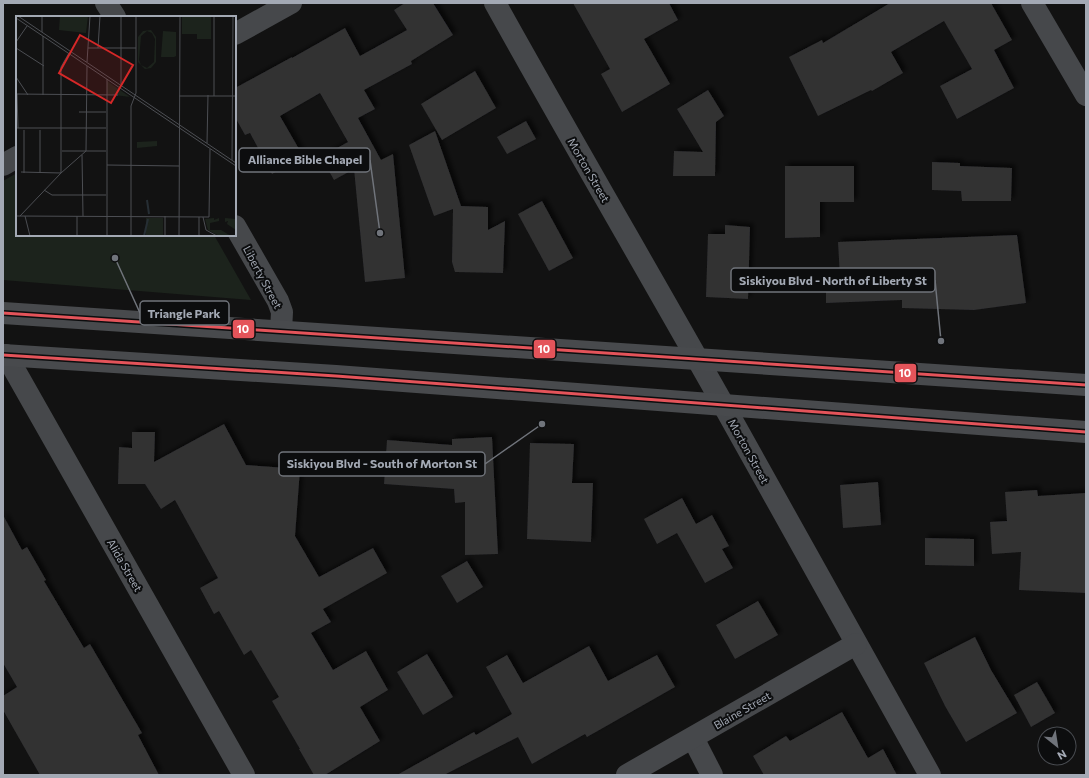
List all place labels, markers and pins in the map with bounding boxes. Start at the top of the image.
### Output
callout: Alliance Bible Chapel [239,148,370,172]
callout: Siskiyou Blvd - North of Liberty St [731,268,935,292]
callout: Triangle Park [140,301,229,325]
callout: Siskiyou Blvd - South of Morton St [279,452,485,476]

